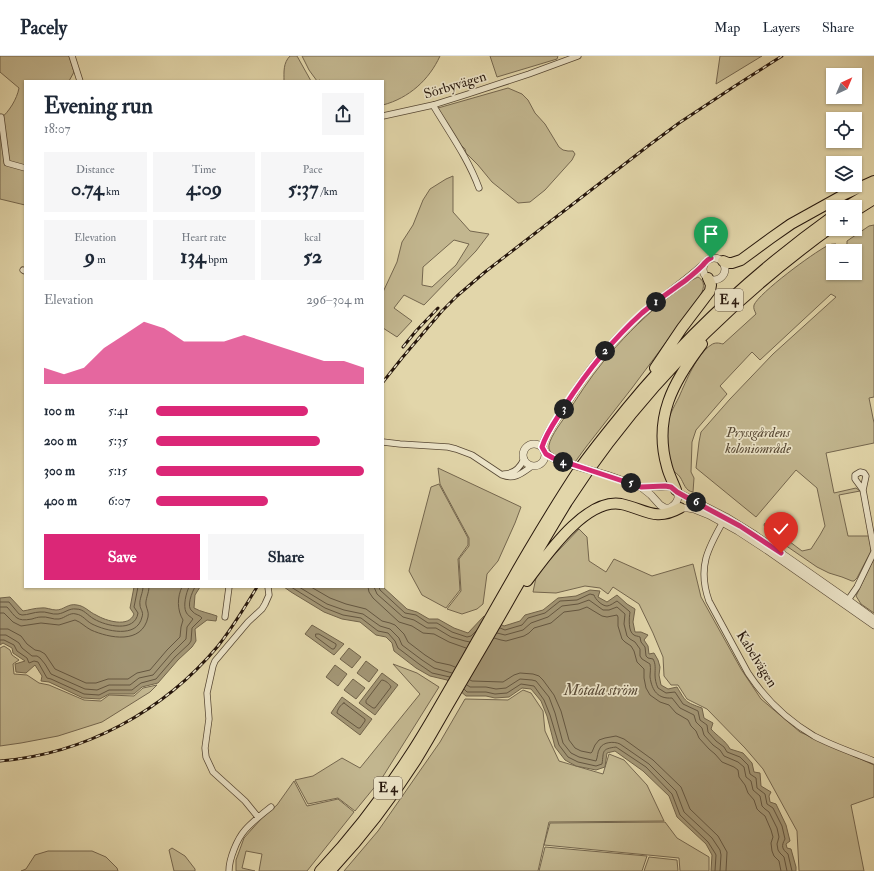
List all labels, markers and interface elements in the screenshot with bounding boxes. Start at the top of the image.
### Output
text: Pacely [20,16,67,40]
text: Map [714,19,740,36]
text: Layers [762,19,800,36]
text: Share [822,19,854,36]
street label: Sörbyvägen [422,67,489,103]
north arrow [826,68,862,104]
map controls [826,68,862,280]
text: Evening run [44,92,153,120]
button: share [322,93,364,135]
button: locate [826,112,862,148]
text: 18:07 [44,121,71,137]
button: layers [826,156,862,192]
text: Distance [76,163,115,176]
text: Time [192,163,216,176]
text: Pace [303,163,323,176]
text: 0.74 [71,176,104,201]
text: 4:09 [186,176,222,201]
text: 5:37 [288,176,318,201]
text: km [104,185,120,198]
text: /km [318,185,337,198]
button: + [826,200,862,236]
pin [694,217,728,258]
icon: arrive [700,223,722,245]
text: Elevation [74,231,116,244]
text: Heart rate [182,231,226,244]
text: kcal [304,231,321,244]
text: 9 [85,244,95,269]
text: 134 [180,244,206,269]
text: 52 [303,244,322,269]
button: − [826,244,862,280]
text: m [95,253,106,266]
text: bpm [206,253,228,266]
road number: E 4 [715,289,743,311]
text: Elevation [44,292,94,308]
text: 296–304 m [306,292,364,308]
pin: 1 [646,292,666,312]
text: 1 [654,295,658,308]
pin: 2 [595,341,615,361]
text: 2 [602,344,608,357]
pin: 3 [554,399,574,419]
text: 3 [562,402,566,415]
text: 100 m [44,403,75,419]
text: 5:41 [108,403,129,419]
park label: Pryssgårdens koloniområde [724,424,791,457]
text: 200 m [44,433,77,449]
text: 5:35 [108,433,128,449]
pin: 4 [553,452,573,472]
text: 4 [560,455,566,468]
text: 300 m [44,463,75,479]
text: 5:15 [108,463,127,479]
pin: 5 [621,473,641,493]
text: 5 [629,476,633,489]
pin: 6 [686,492,706,512]
text: 400 m [44,493,77,509]
text: 6:07 [108,493,130,509]
text: 6 [693,495,699,508]
pin [764,512,798,553]
icon: check [770,518,792,540]
button: Save [44,534,200,580]
button: Share [208,534,364,580]
street label: Kabelvägen [733,628,781,690]
water label: Motala ström [563,681,638,700]
road number: E 4 [374,777,402,799]

